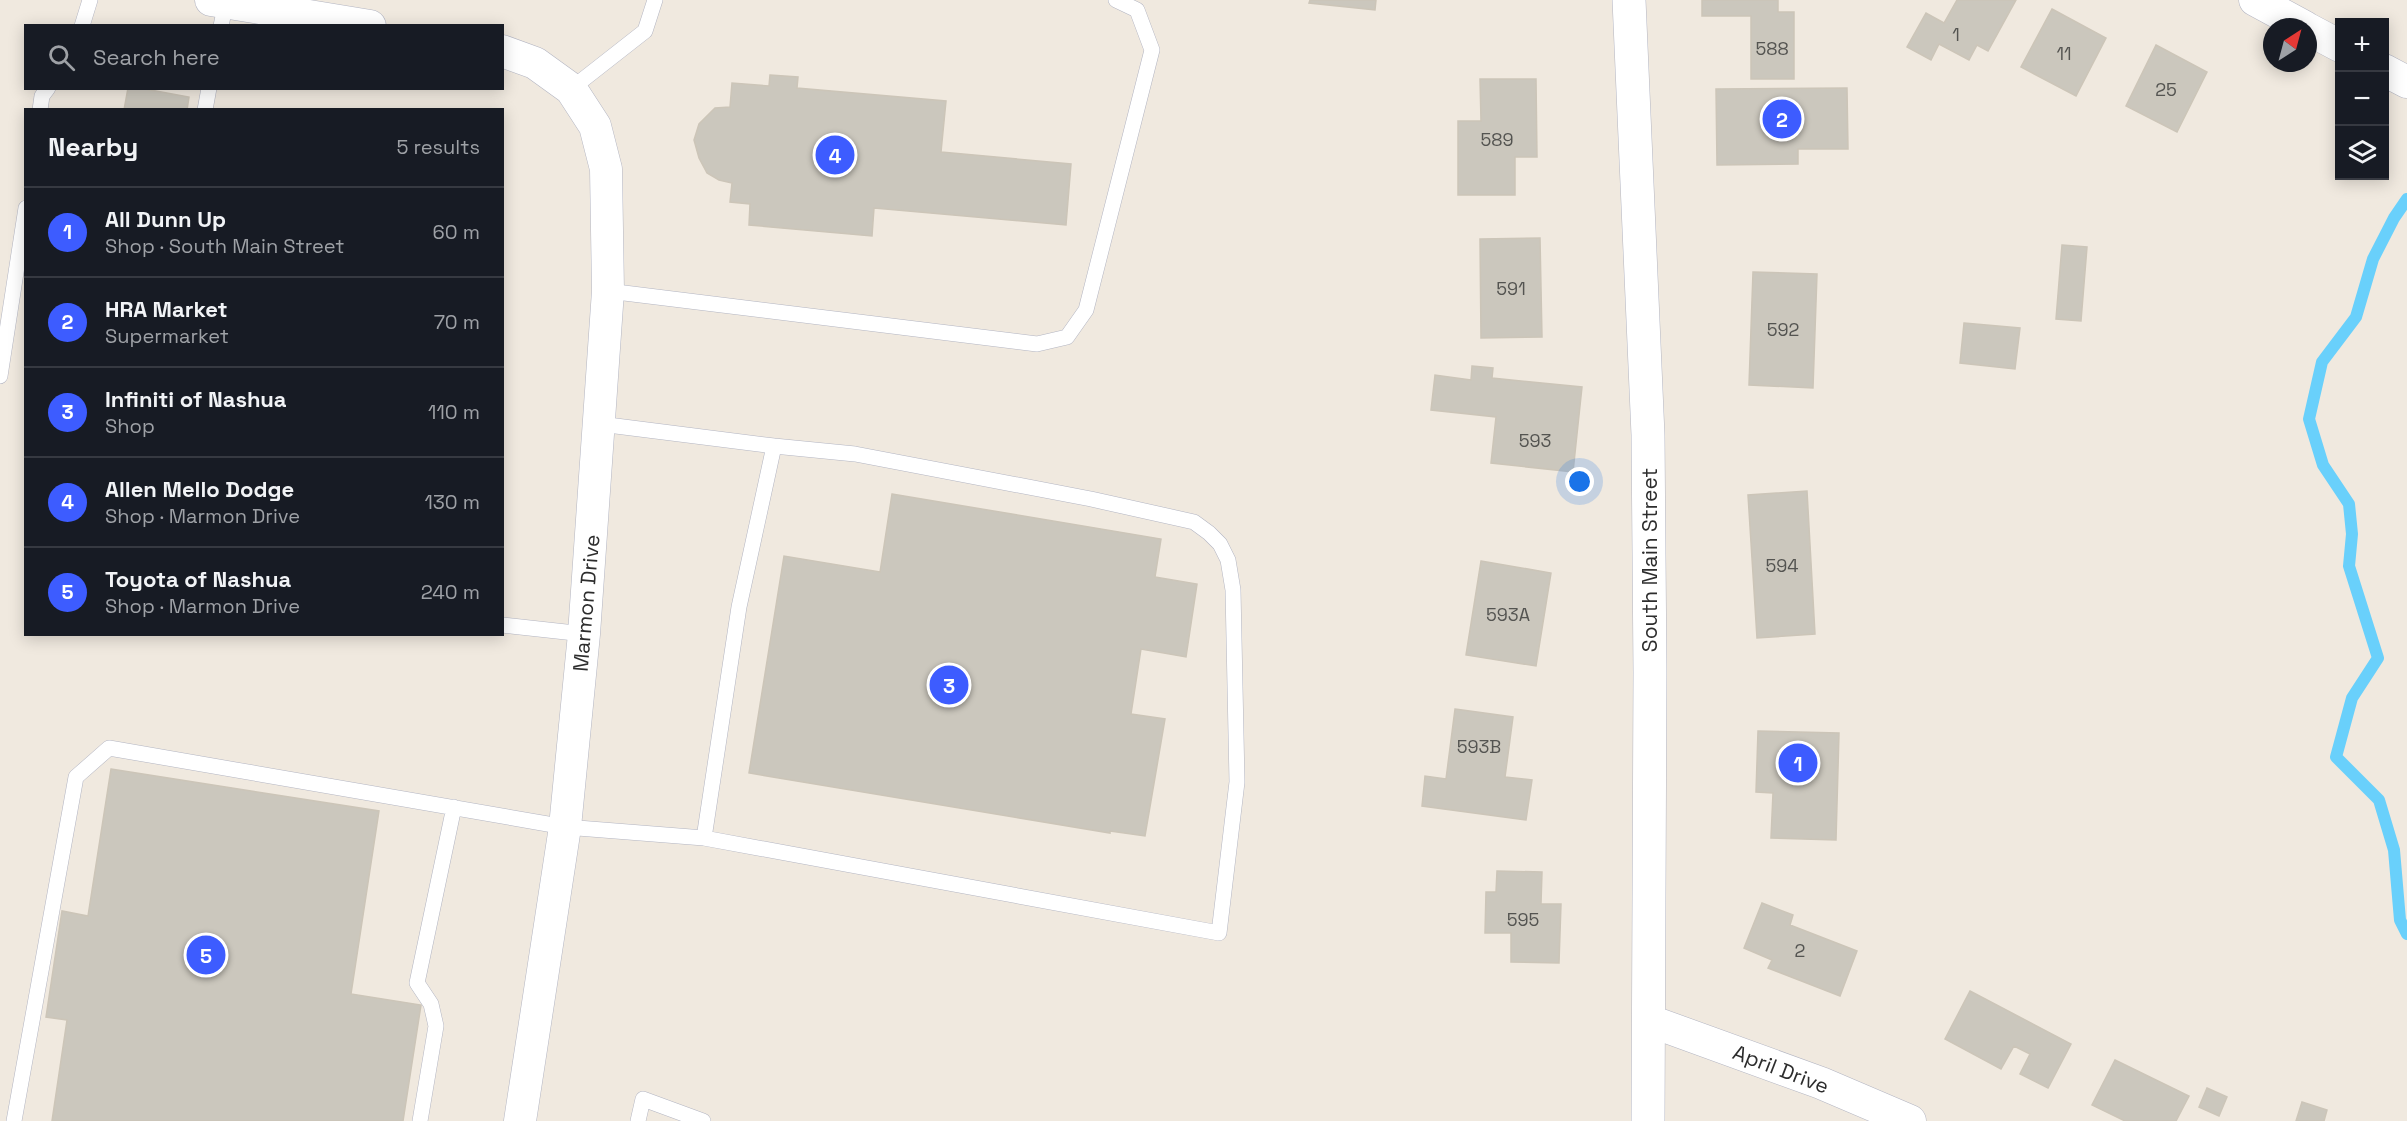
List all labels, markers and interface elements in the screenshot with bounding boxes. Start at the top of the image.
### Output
north arrow [2263,18,2317,72]
map controls [2335,18,2389,180]
button: + [2335,18,2389,72]
house number: 1 [1952,23,1960,46]
search box [24,24,504,90]
house number: 588 [1755,37,1789,60]
icon: search [45,41,78,74]
house number: 11 [2056,42,2072,65]
text: Search here [93,43,220,71]
button: − [2335,72,2389,126]
house number: 25 [2155,78,2177,101]
pin: 2 [1762,96,1802,142]
button: layers [2335,126,2389,180]
house number: 589 [1480,128,1514,151]
text: Nearby [48,130,138,164]
pin: 4 [816,132,854,178]
text: 5 results [396,134,480,160]
text: All Dunn Up [105,205,226,233]
text: 1 [63,219,72,245]
text: 60 m [433,219,480,245]
text: Shop · South Main Street [105,233,344,259]
house number: 591 [1496,277,1526,300]
text: HRA Market [105,295,228,323]
text: 2 [62,309,73,335]
text: 70 m [434,309,480,335]
house number: 592 [1767,318,1799,341]
text: Supermarket [105,323,229,349]
text: Infiniti of Nashua [105,385,287,413]
text: 3 [61,399,74,425]
text: 110 m [428,399,480,425]
text: Shop [105,413,155,439]
house number: 593 [1519,429,1551,452]
your location [1565,467,1594,496]
street label: South Main Street [1636,468,1663,652]
text: Allen Mello Dodge [105,475,294,503]
text: 4 [61,489,74,515]
text: 130 m [424,489,480,515]
text: Shop · Marmon Drive [105,503,300,529]
street label: Marmon Drive [567,533,605,673]
house number: 594 [1765,554,1799,577]
text: Toyota of Nashua [105,565,291,593]
text: 5 [62,579,74,605]
text: 240 m [421,579,480,605]
text: Shop · Marmon Drive [105,593,300,619]
house number: 593A [1486,603,1530,626]
pin: 3 [930,662,968,708]
house number: 593B [1457,735,1501,758]
pin: 1 [1778,740,1818,786]
house number: 595 [1507,908,1539,931]
pin: 5 [186,932,226,978]
house number: 2 [1795,939,1805,962]
street label: April Drive [1729,1038,1833,1100]

